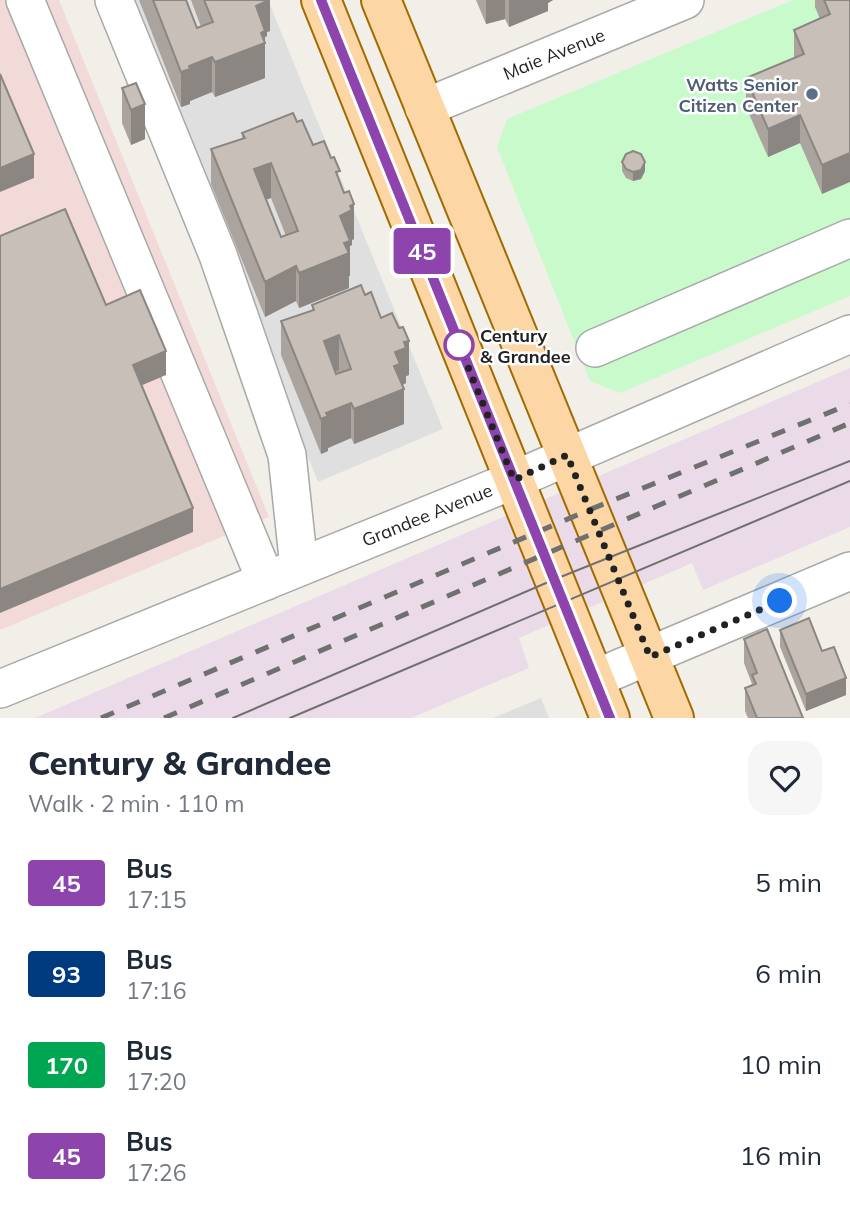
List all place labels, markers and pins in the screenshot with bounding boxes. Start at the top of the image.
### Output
place label: Watts Senior Citizen Center [678,73,799,117]
marker: Watts Senior Citizen Center [804,86,820,102]
place label: Century & Grandee [480,324,571,368]
marker: Century & Grandee [444,330,474,360]

